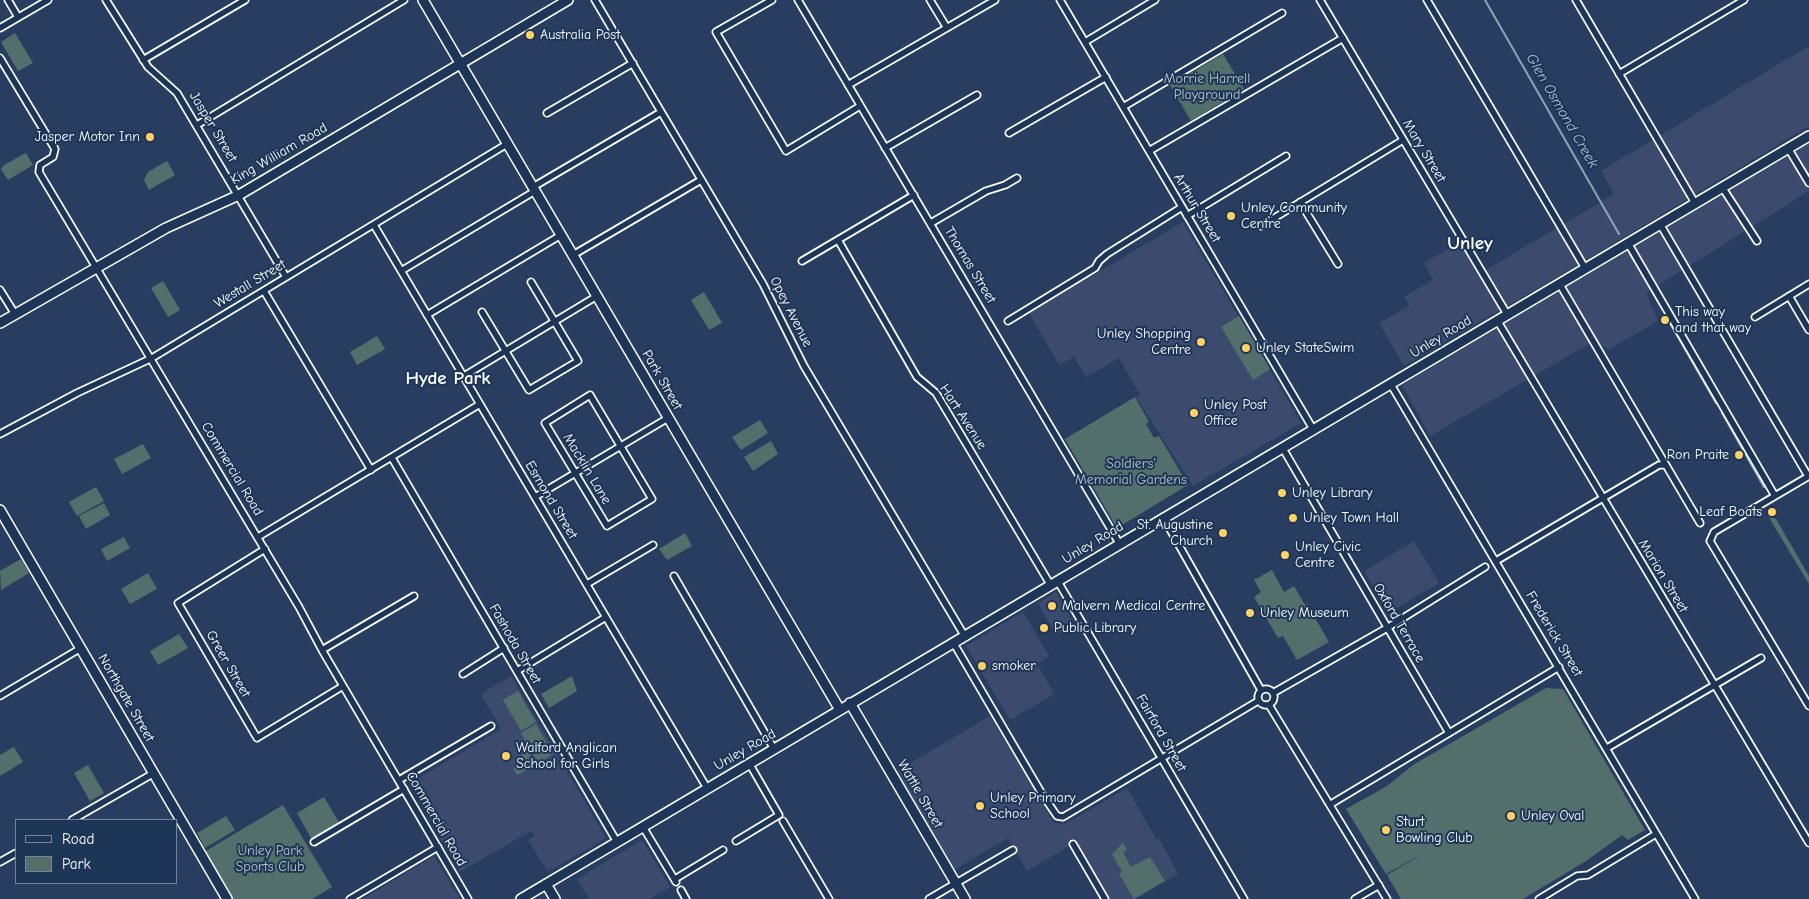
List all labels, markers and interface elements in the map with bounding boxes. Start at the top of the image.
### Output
place label: Australia Post [540,27,620,43]
marker: Australia Post [524,29,536,41]
water label: Glen Osmond Creek [1522,50,1602,172]
park label: Morrie Harrell Playground [1164,71,1250,104]
street label: Jasper Street [185,89,241,165]
street label: Mary Street [1399,116,1449,186]
street label: King William Road [228,119,330,189]
place label: Jasper Motor Inn [35,129,140,145]
marker: Jasper Motor Inn [144,131,156,143]
street label: Arthur Street [1170,170,1224,246]
place label: Unley Community Centre [1241,200,1347,232]
marker: Unley Community Centre [1225,210,1237,222]
street label: Thomas Street [941,224,999,306]
district label: Unley [1447,233,1493,255]
street label: Westall Street [211,256,289,312]
street label: Opey Avenue [766,274,816,350]
place label: This way and that way [1675,304,1751,336]
street label: Unley Road [1407,312,1475,362]
marker: This way and that way [1659,314,1671,326]
place label: Unley Shopping Centre [1097,326,1191,358]
marker: Unley Shopping Centre [1195,336,1207,348]
place label: Unley StateSwim [1256,340,1354,356]
marker: Unley StateSwim [1240,342,1252,354]
street label: Park Street [638,347,686,413]
district label: Hyde Park [405,368,491,390]
street label: Hart Avenue [936,381,990,453]
place label: Unley Post Office [1204,397,1267,430]
marker: Unley Post Office [1188,407,1200,419]
street label: Commercial Road [197,419,267,519]
street label: Macklin Lane [559,430,615,508]
place label: Ron Praite [1667,447,1729,463]
marker: Ron Praite [1733,449,1745,461]
park label: Soldiers' Memorial Gardens [1075,456,1187,488]
street label: Esmond Street [521,458,581,542]
place label: Unley Library [1292,485,1372,501]
marker: Unley Library [1276,487,1288,499]
place label: Leaf Boats [1699,504,1762,520]
marker: Leaf Boats [1766,506,1778,518]
place label: Unley Town Hall [1303,510,1399,526]
marker: Unley Town Hall [1287,512,1299,524]
place label: St. Augustine Church [1137,517,1213,550]
street label: Unley Road [1059,518,1127,568]
marker: St. Augustine Church [1217,527,1229,539]
street label: Marion Street [1635,536,1691,616]
place label: Unley Civic Centre [1295,539,1361,572]
marker: Unley Civic Centre [1279,549,1291,561]
street label: Oxford Terrace [1369,580,1429,666]
street label: Frederick Street [1522,588,1586,680]
place label: Malvern Medical Centre [1062,598,1205,614]
marker: Malvern Medical Centre [1046,600,1058,612]
street label: Fashoda Street [485,601,545,687]
place label: Unley Museum [1260,605,1349,621]
marker: Unley Museum [1244,607,1256,619]
place label: Public Library [1054,620,1136,636]
marker: Public Library [1038,622,1050,634]
street label: Greer Street [202,627,254,701]
street label: Northgate Street [94,651,158,745]
place label: smoker [992,658,1036,674]
marker: smoker [976,660,988,672]
street label: Fairford Street [1132,691,1190,775]
street label: Unley Road [711,726,779,774]
place label: Walford Anglican School for Girls [516,740,617,772]
marker: Walford Anglican School for Girls [500,750,512,762]
street label: Wattle Street [894,757,946,831]
street label: Commercial Road [402,769,470,869]
place label: Unley Primary School [990,790,1076,822]
marker: Unley Primary School [974,800,986,812]
place label: Unley Oval [1521,808,1584,824]
marker: Unley Oval [1505,810,1517,822]
place label: Sturt Bowling Club [1396,814,1473,846]
legend [15,819,178,884]
marker: Sturt Bowling Club [1380,824,1392,836]
text: Road [62,830,94,848]
park label: Unley Park Sports Club [236,843,304,876]
text: Park [62,855,91,873]

